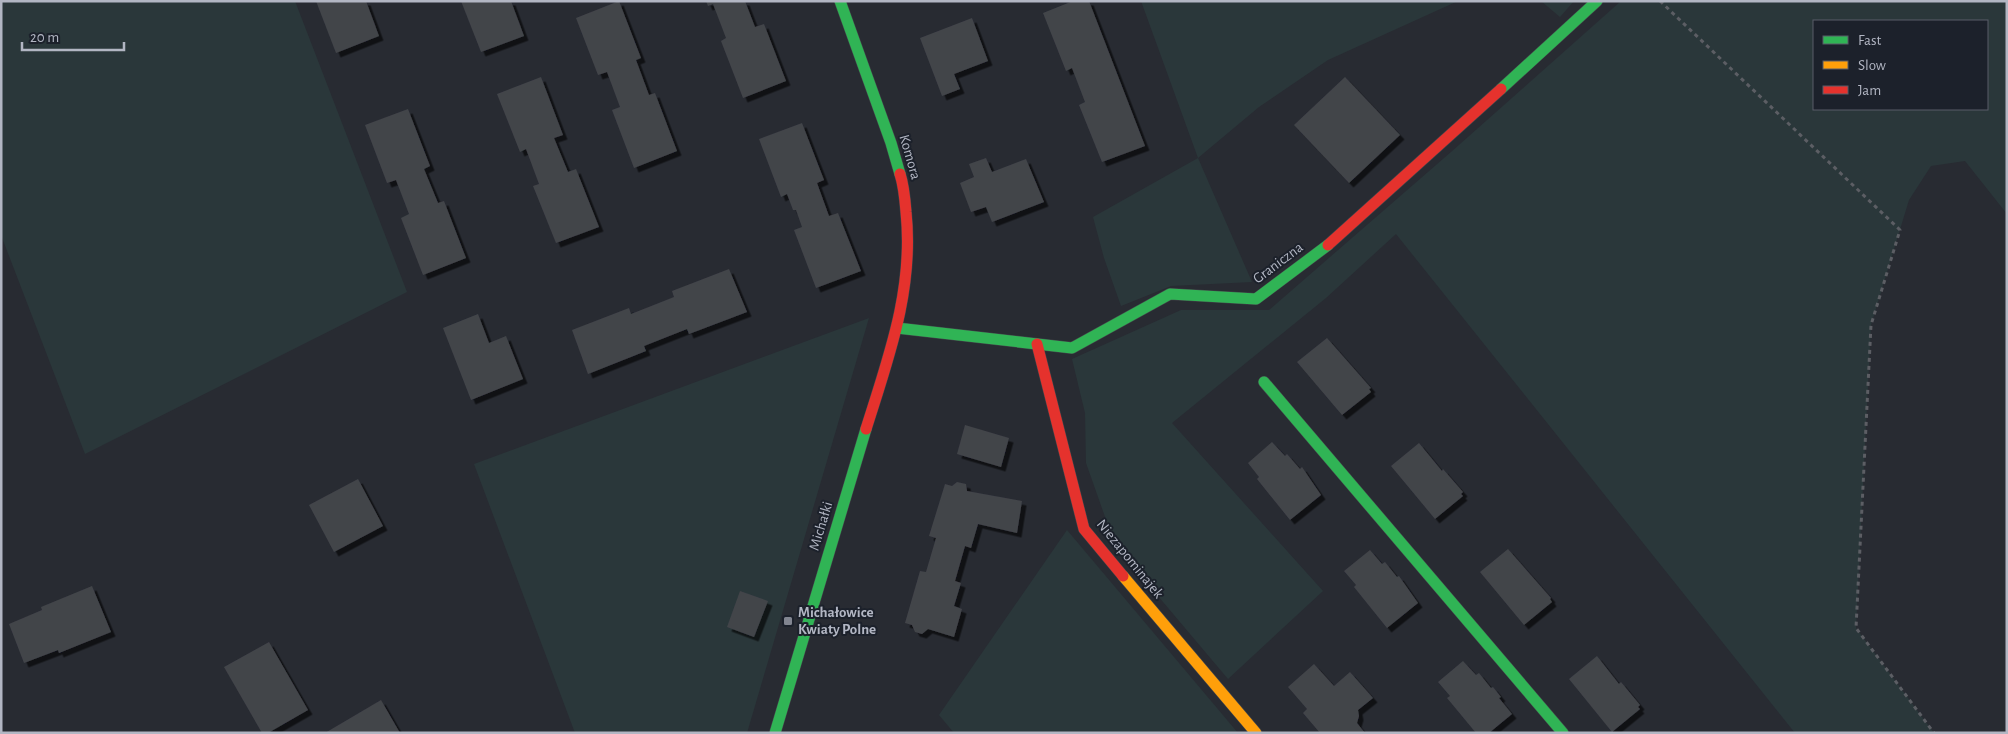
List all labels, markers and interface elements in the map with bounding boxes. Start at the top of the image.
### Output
scale bar [22,20,125,52]
legend [1813,20,1988,110]
text: 20 m [30,30,59,45]
text: Fast [1858,33,1882,48]
text: Slow [1858,58,1886,73]
text: Jam [1858,83,1881,98]
street label: Komora [896,133,924,181]
street label: Graniczna [1250,239,1306,286]
street label: Michałki [806,500,836,552]
street label: Niezapominajek [1094,517,1166,601]
place label: Michałowice Kwiaty Polne [798,605,876,637]
marker: Michałowice Kwiaty Polne [782,615,794,627]

